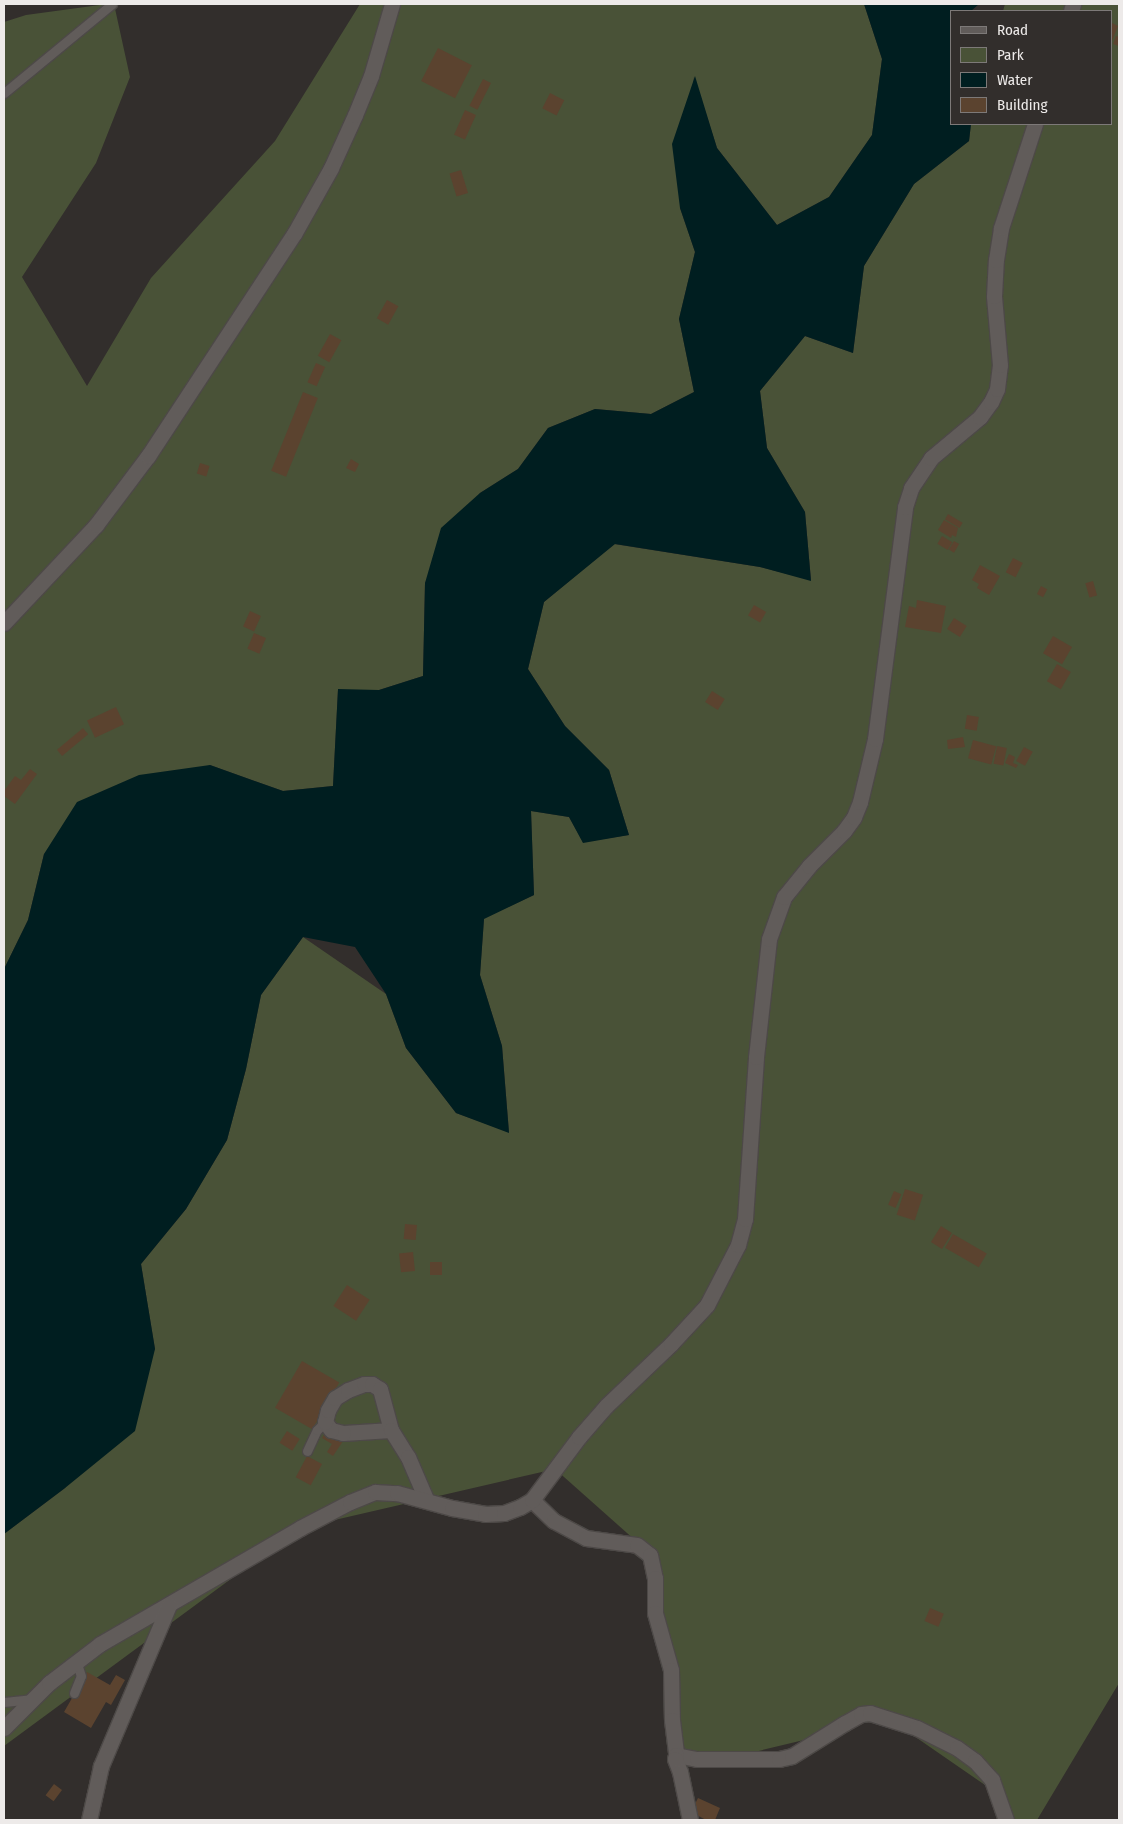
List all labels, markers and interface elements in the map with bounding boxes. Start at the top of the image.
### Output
legend [950,10,1113,125]
text: Road [997,21,1028,39]
text: Park [997,46,1024,64]
text: Water [997,71,1032,89]
text: Building [997,96,1048,114]

